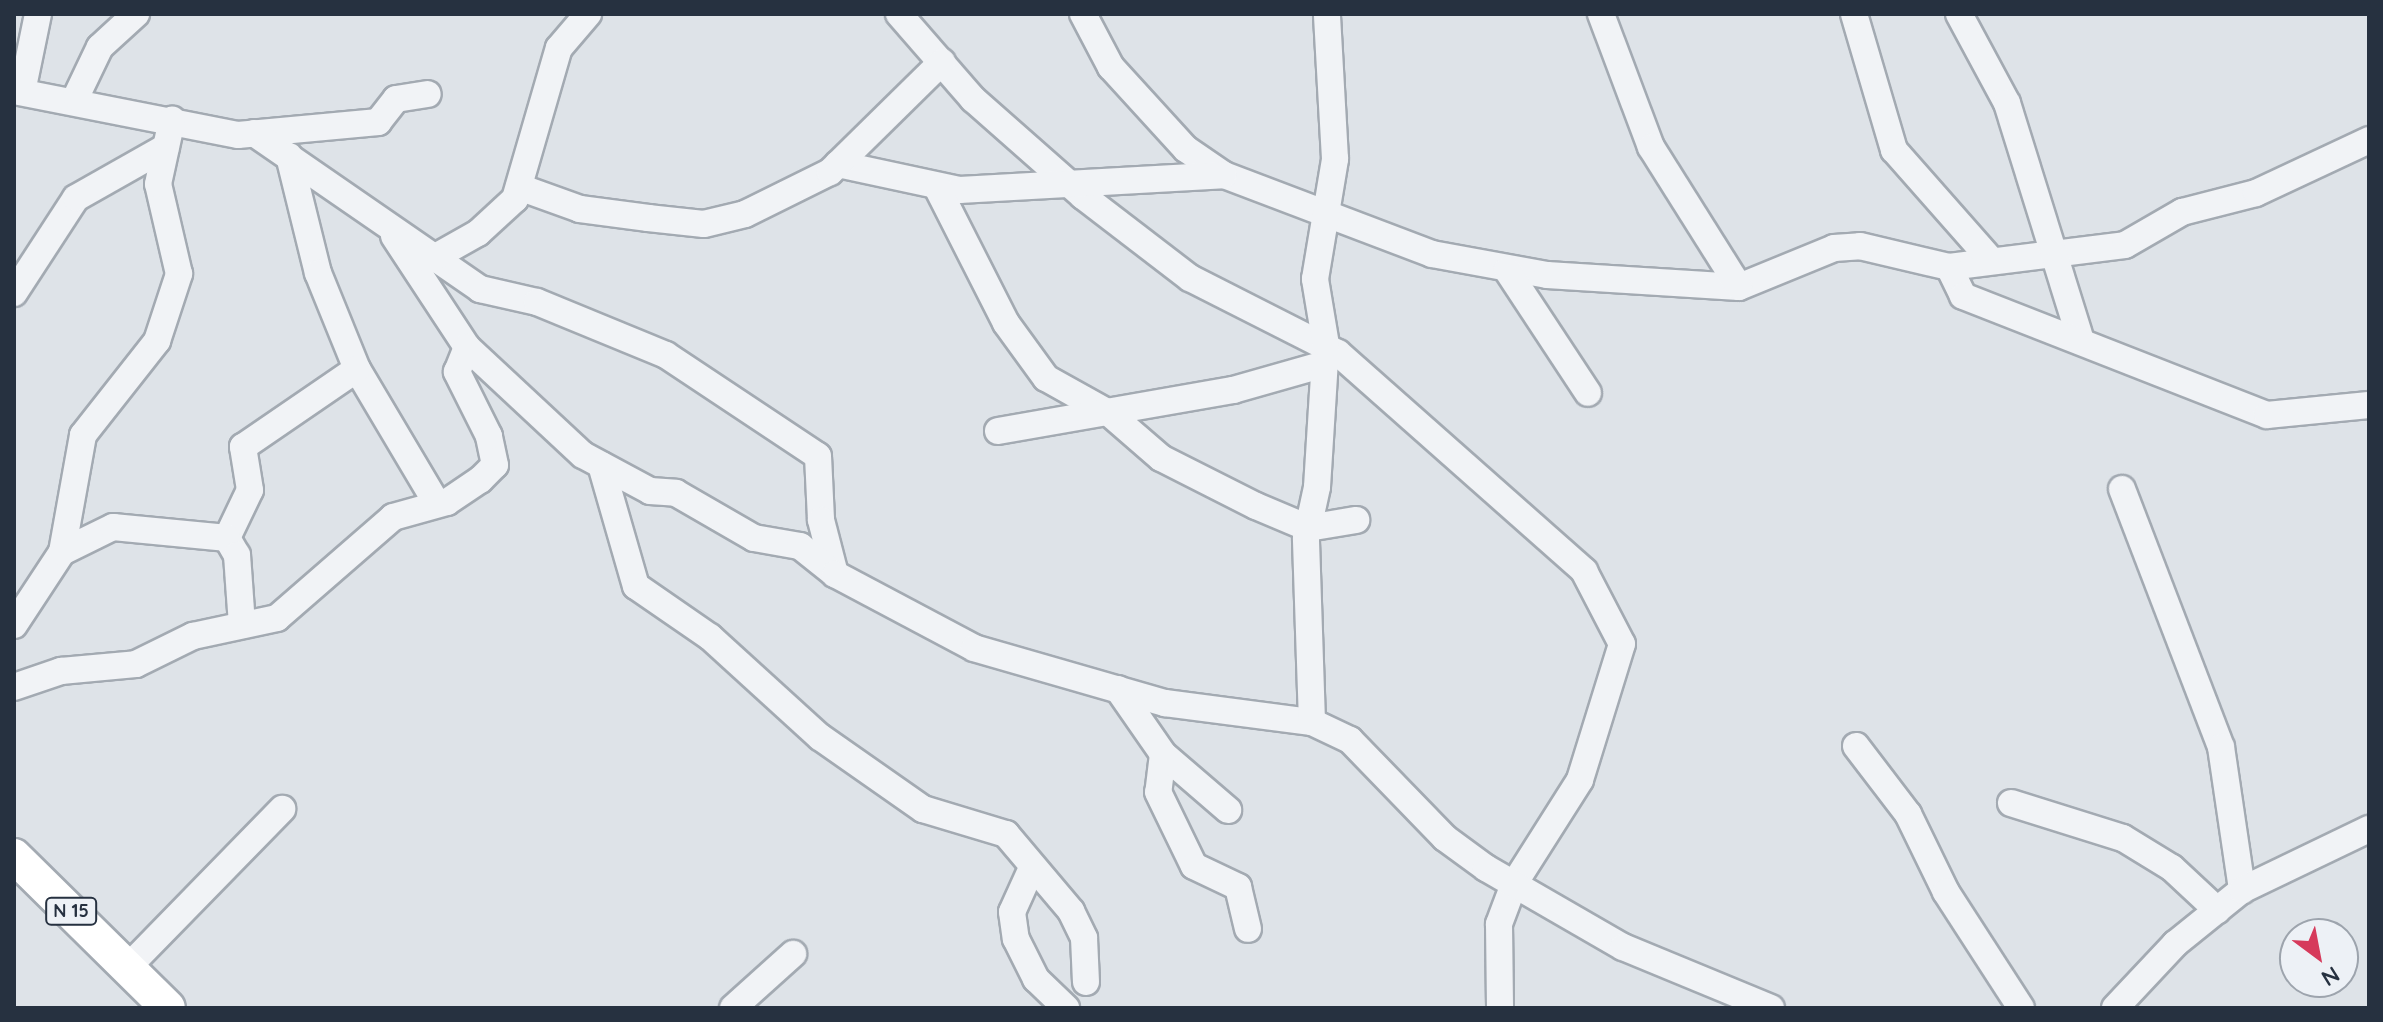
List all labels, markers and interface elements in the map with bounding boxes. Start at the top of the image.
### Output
road number: N 15 [45,897,97,925]
north arrow [2279,918,2359,998]
text: N [2316,960,2345,993]

